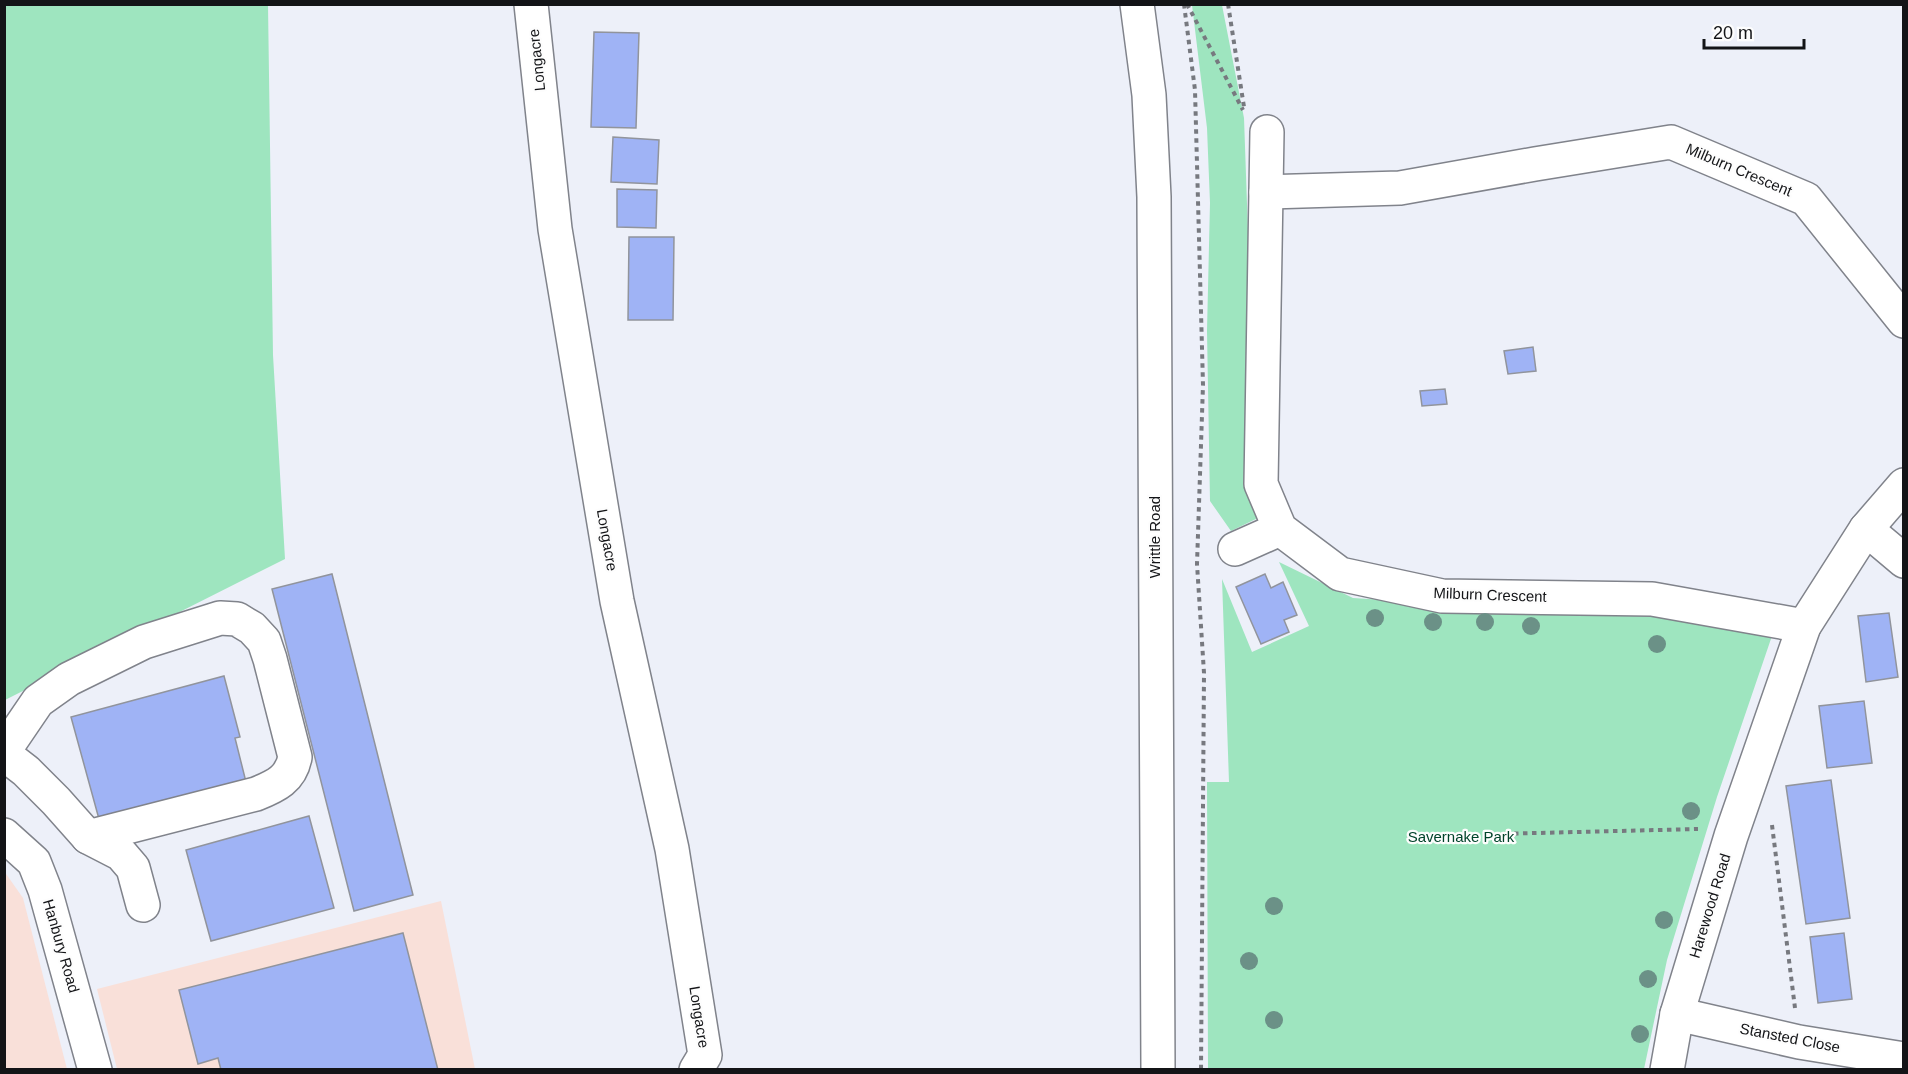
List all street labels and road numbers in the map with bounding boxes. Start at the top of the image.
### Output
street label: Longacre [525,28,548,92]
street label: Milburn Crescent [1684,140,1795,200]
street label: Writtle Road [1146,496,1163,578]
street label: Longacre [594,508,621,572]
street label: Milburn Crescent [1433,584,1548,605]
street label: Harewood Road [1686,852,1733,960]
street label: Hanbury Road [40,897,83,995]
street label: Longacre [686,985,713,1049]
street label: Stansted Close [1739,1019,1842,1056]

